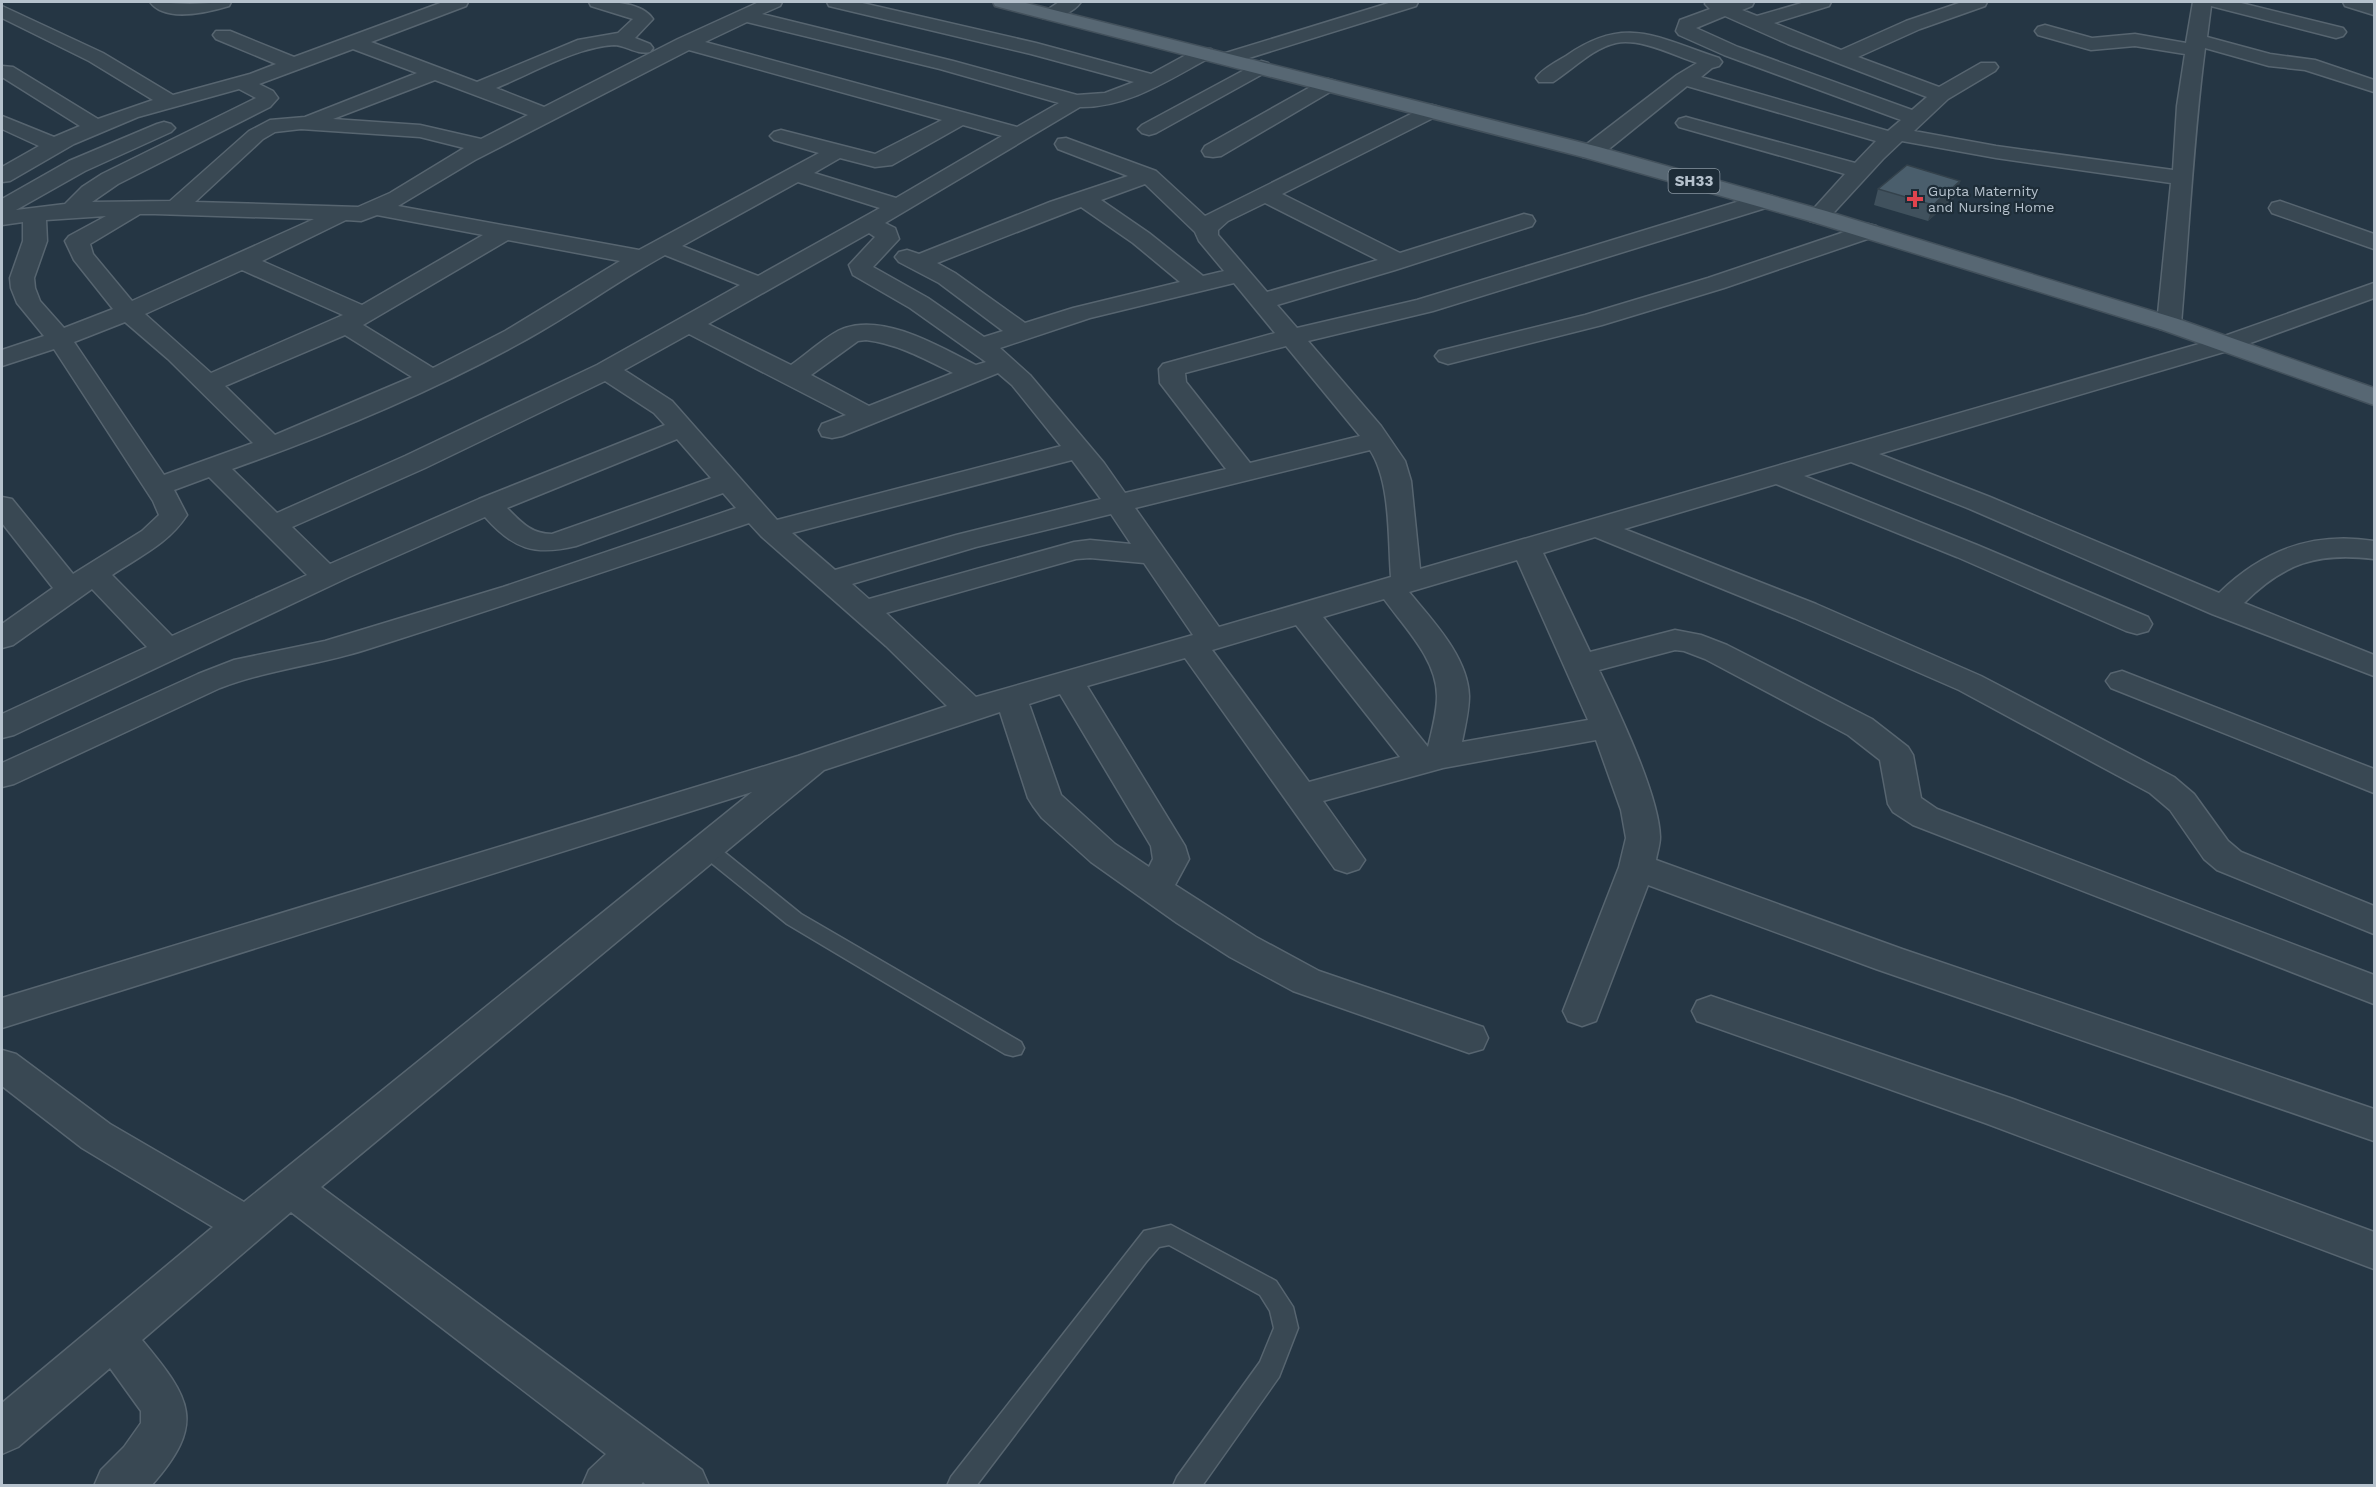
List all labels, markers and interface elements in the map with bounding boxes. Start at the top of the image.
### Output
road number: SH33 [1668,169,1720,193]
place label: Gupta Maternity and Nursing Home [1928,183,2054,215]
marker: Gupta Maternity and Nursing Home [1906,190,1924,208]

